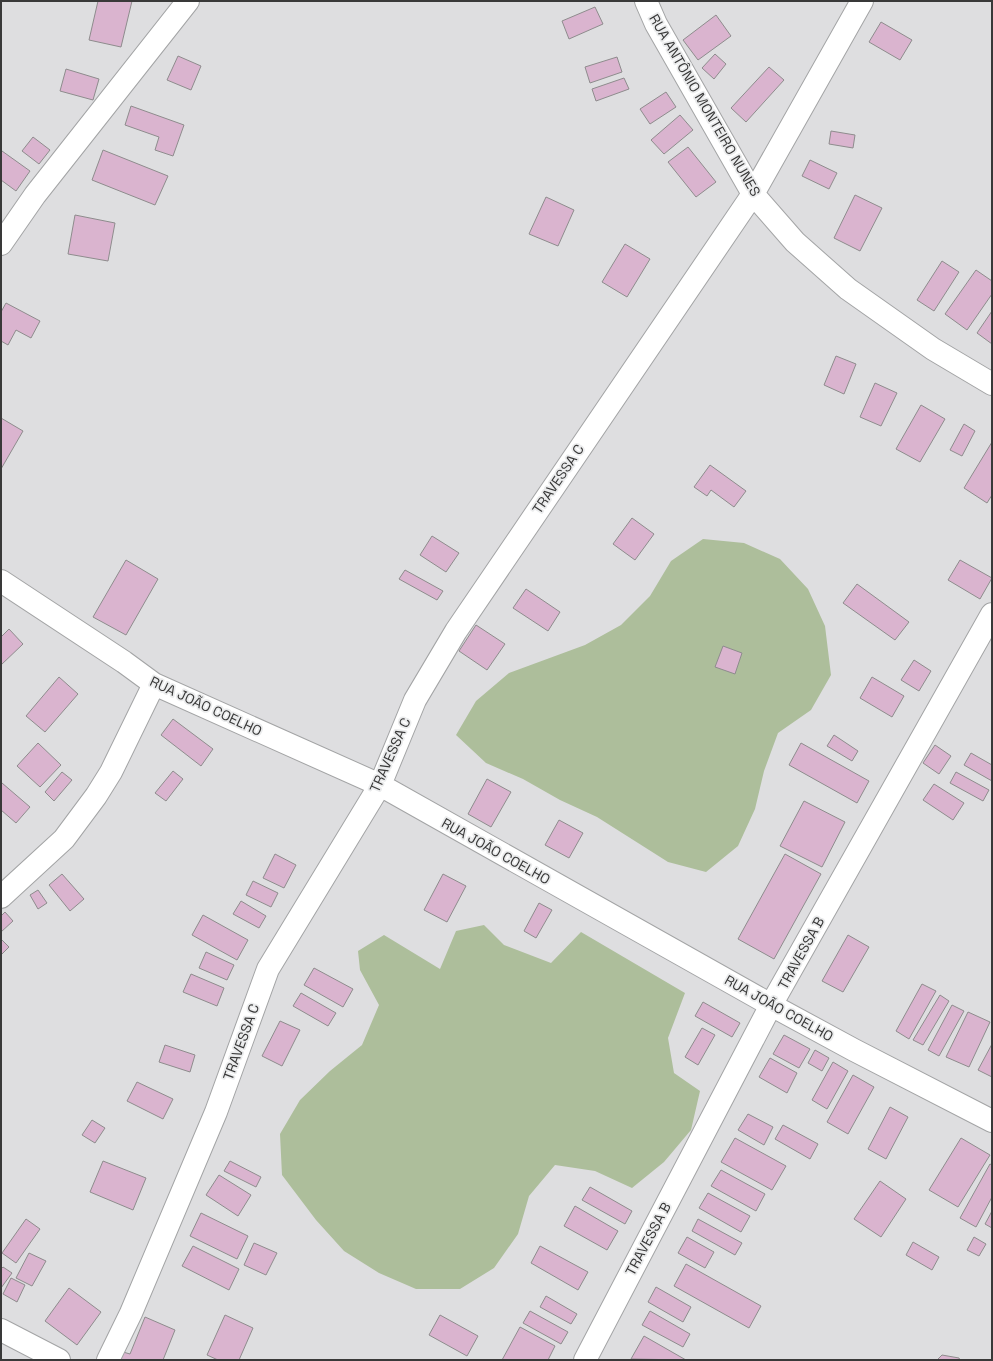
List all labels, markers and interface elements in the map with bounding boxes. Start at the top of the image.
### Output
street label: RUA ANTÔNIO MONTEIRO NUNES [645,11,765,199]
street label: TRAVESSA C [528,441,588,517]
street label: RUA JOÃO COELHO [147,672,265,740]
street label: TRAVESSA C [365,715,415,795]
street label: RUA JOÃO COELHO [438,814,554,888]
street label: TRAVESSA B [774,914,828,992]
street label: RUA JOÃO COELHO [721,971,837,1045]
street label: TRAVESSA C [219,1001,263,1083]
street label: TRAVESSA B [621,1199,675,1279]

